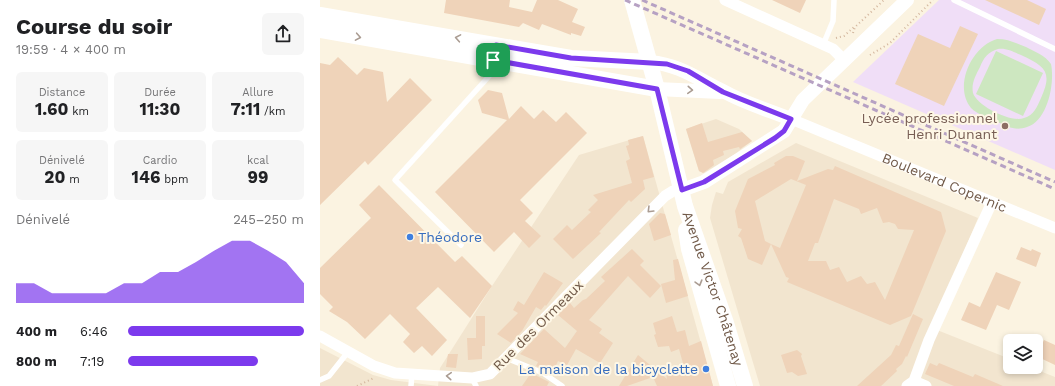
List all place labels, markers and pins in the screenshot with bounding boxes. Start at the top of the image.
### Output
pin [476,43,510,77]
place label: Lycée professionnel Henri Dunant [861,110,998,142]
marker: Lycée professionnel Henri Dunant [1000,121,1010,131]
place label: Théodore [418,229,482,245]
marker: Théodore [405,232,415,242]
place label: La maison de la bicyclette [519,361,698,377]
marker: La maison de la bicyclette [701,364,711,374]

